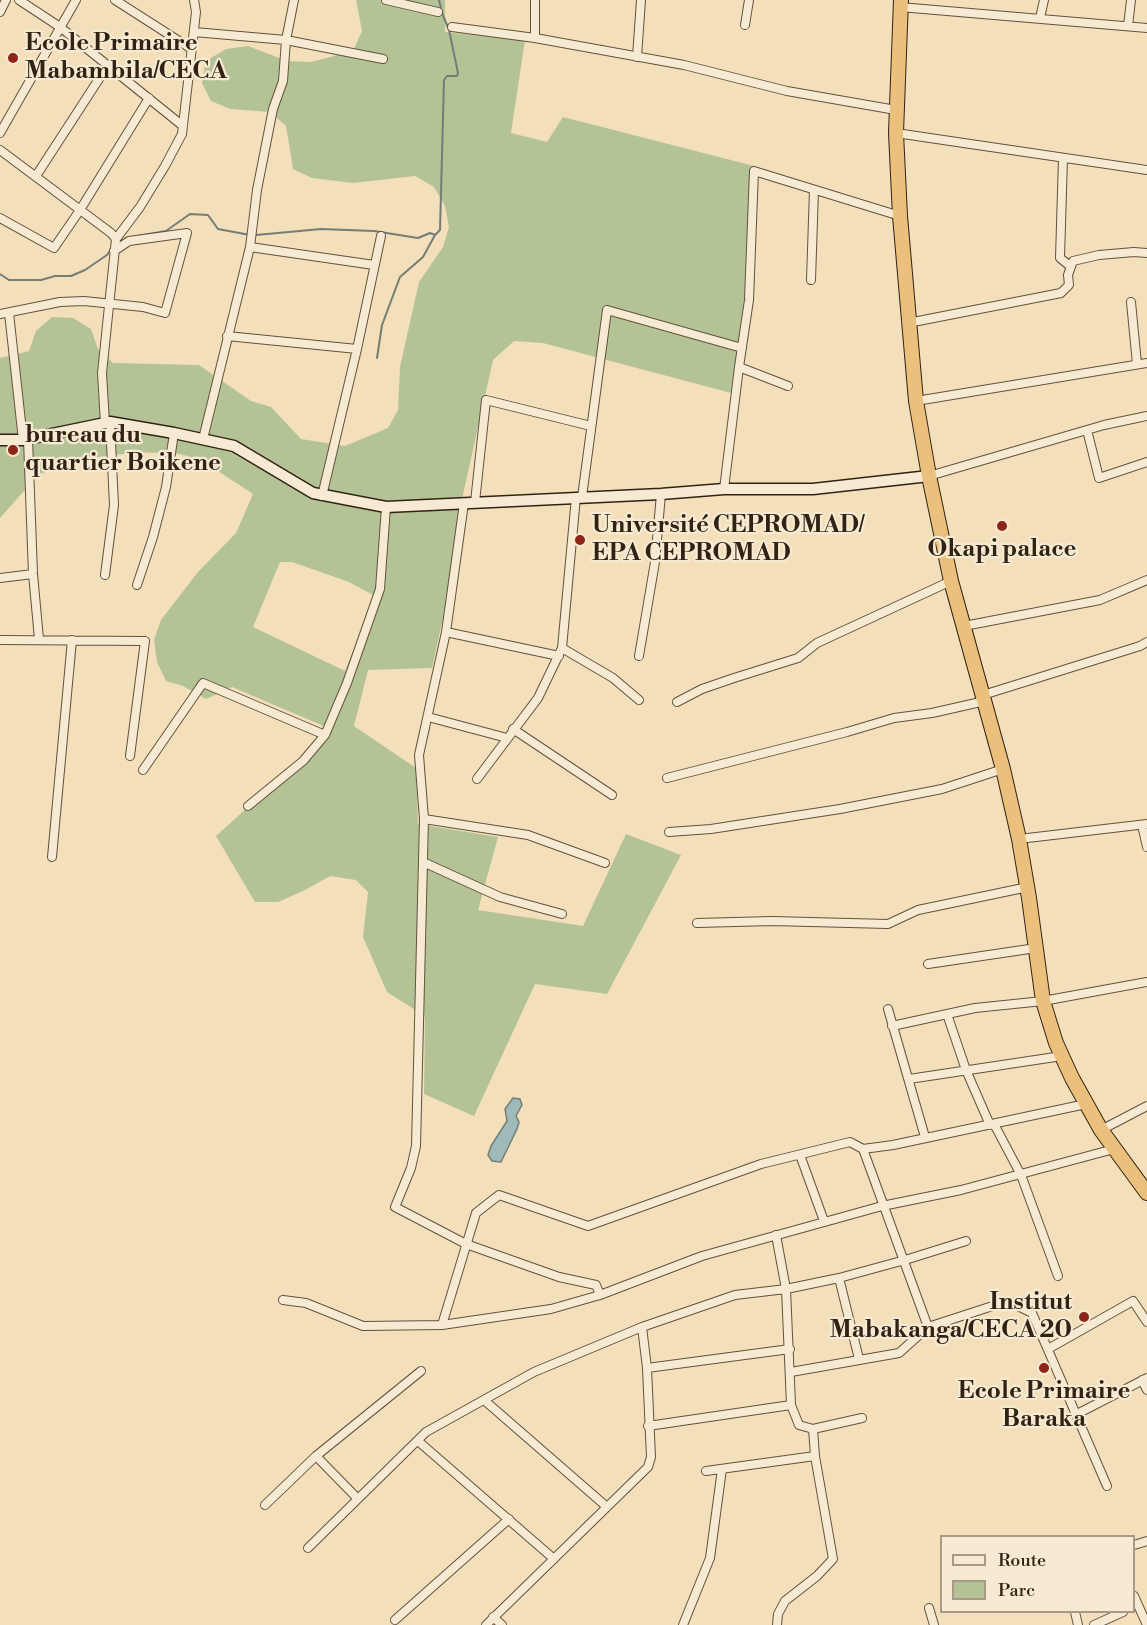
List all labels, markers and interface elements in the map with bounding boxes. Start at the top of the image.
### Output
place label: Ecole Primaire Mabambila/CECA [25,30,227,86]
marker: Ecole Primaire Mabambila/CECA [6,51,20,65]
place label: bureau du quartier Boikene [25,422,221,478]
marker: bureau du quartier Boikene [6,443,20,457]
place label: Université CEPROMAD/ EPA CEPROMAD [592,512,864,568]
marker: Okapi palace [995,519,1009,533]
marker: Université CEPROMAD/ EPA CEPROMAD [573,533,587,547]
place label: Okapi palace [927,536,1077,564]
place label: Institut Mabakanga/CECA 20 [830,1289,1072,1345]
marker: Institut Mabakanga/CECA 20 [1077,1310,1091,1324]
marker: Ecole Primaire Baraka [1037,1361,1051,1375]
place label: Ecole Primaire Baraka [958,1378,1130,1434]
legend [940,1535,1135,1613]
text: Route [998,1549,1046,1572]
text: Parc [998,1579,1035,1602]

